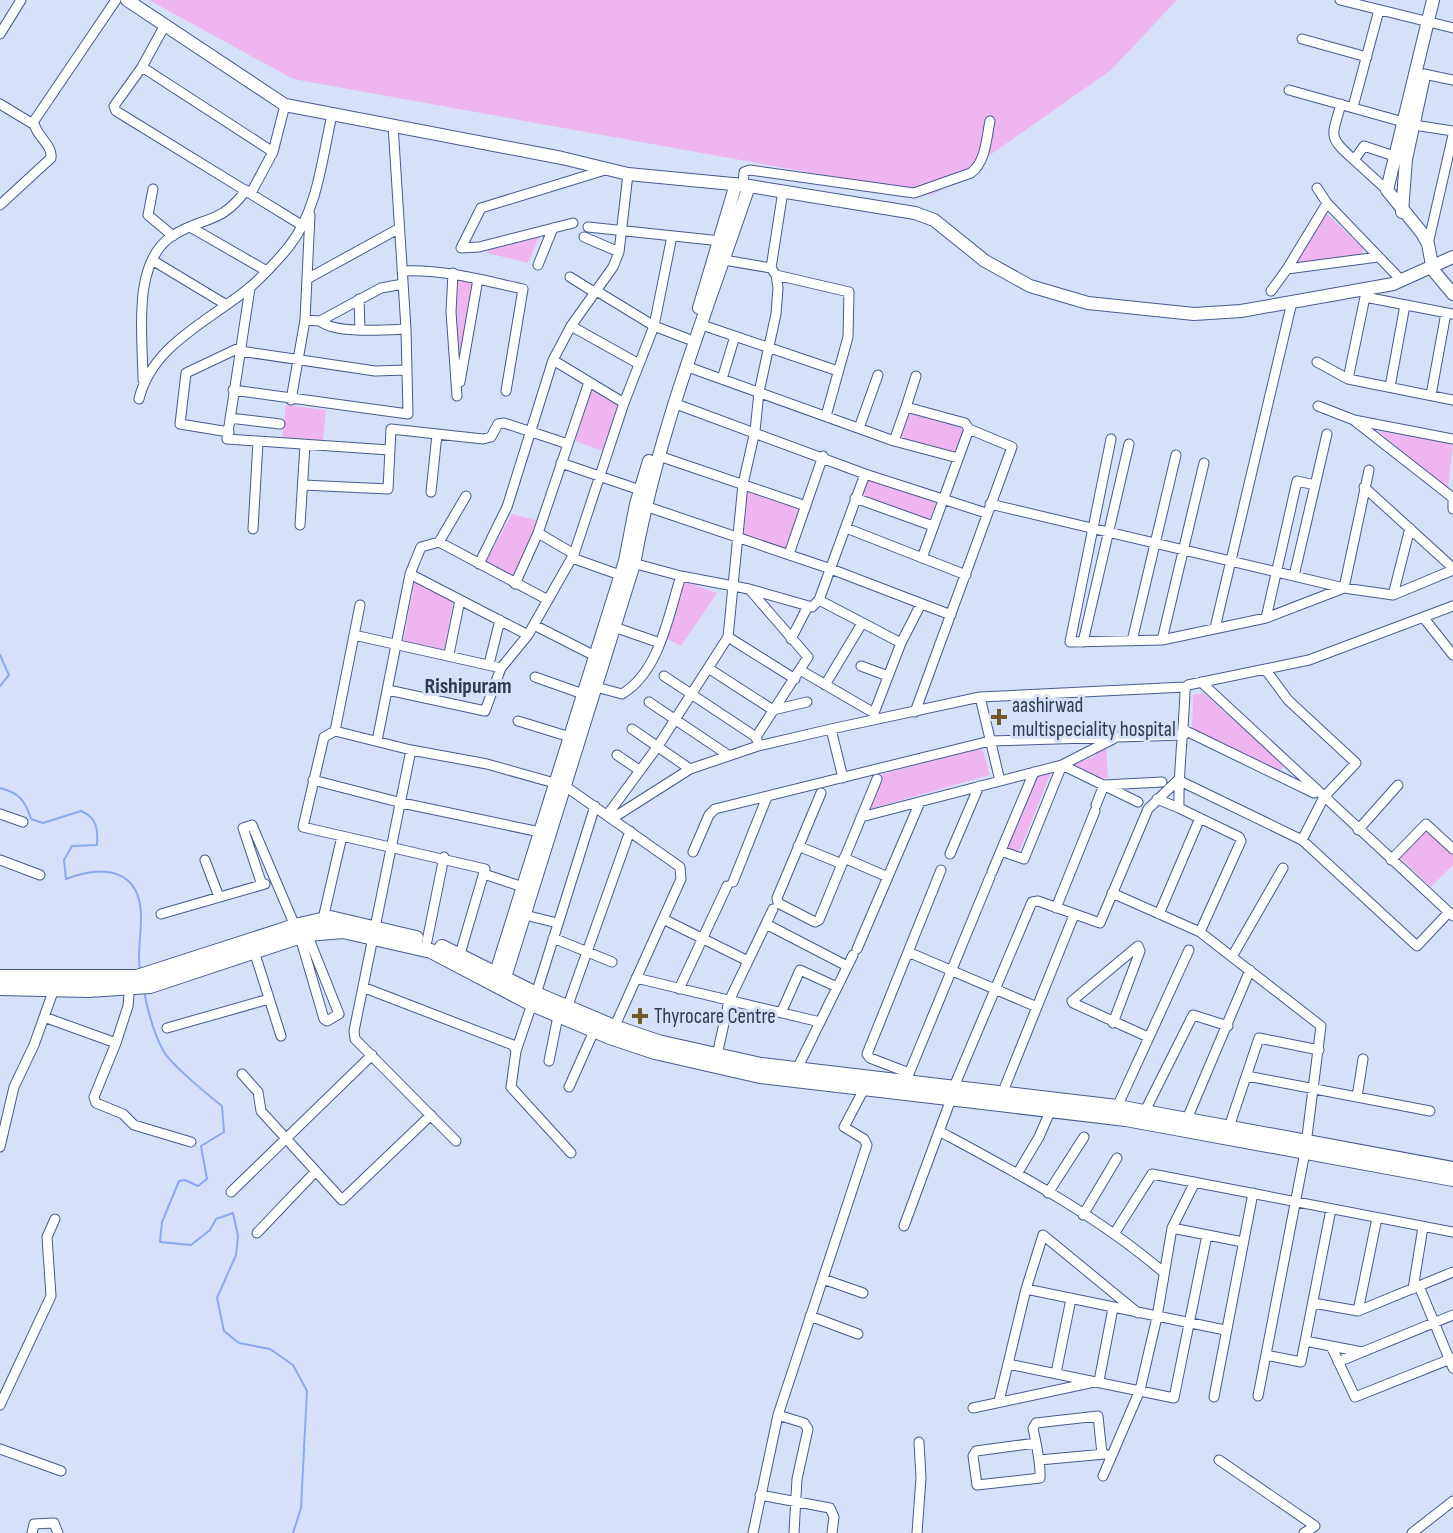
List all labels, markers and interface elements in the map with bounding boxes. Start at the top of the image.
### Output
district label: Rishipuram [424,673,512,700]
place label: aashirwad multispeciality hospital [1012,693,1176,742]
marker: aashirwad multispeciality hospital [990,708,1008,726]
place label: Thyrocare Centre [654,1004,776,1029]
marker: Thyrocare Centre [631,1007,649,1025]

